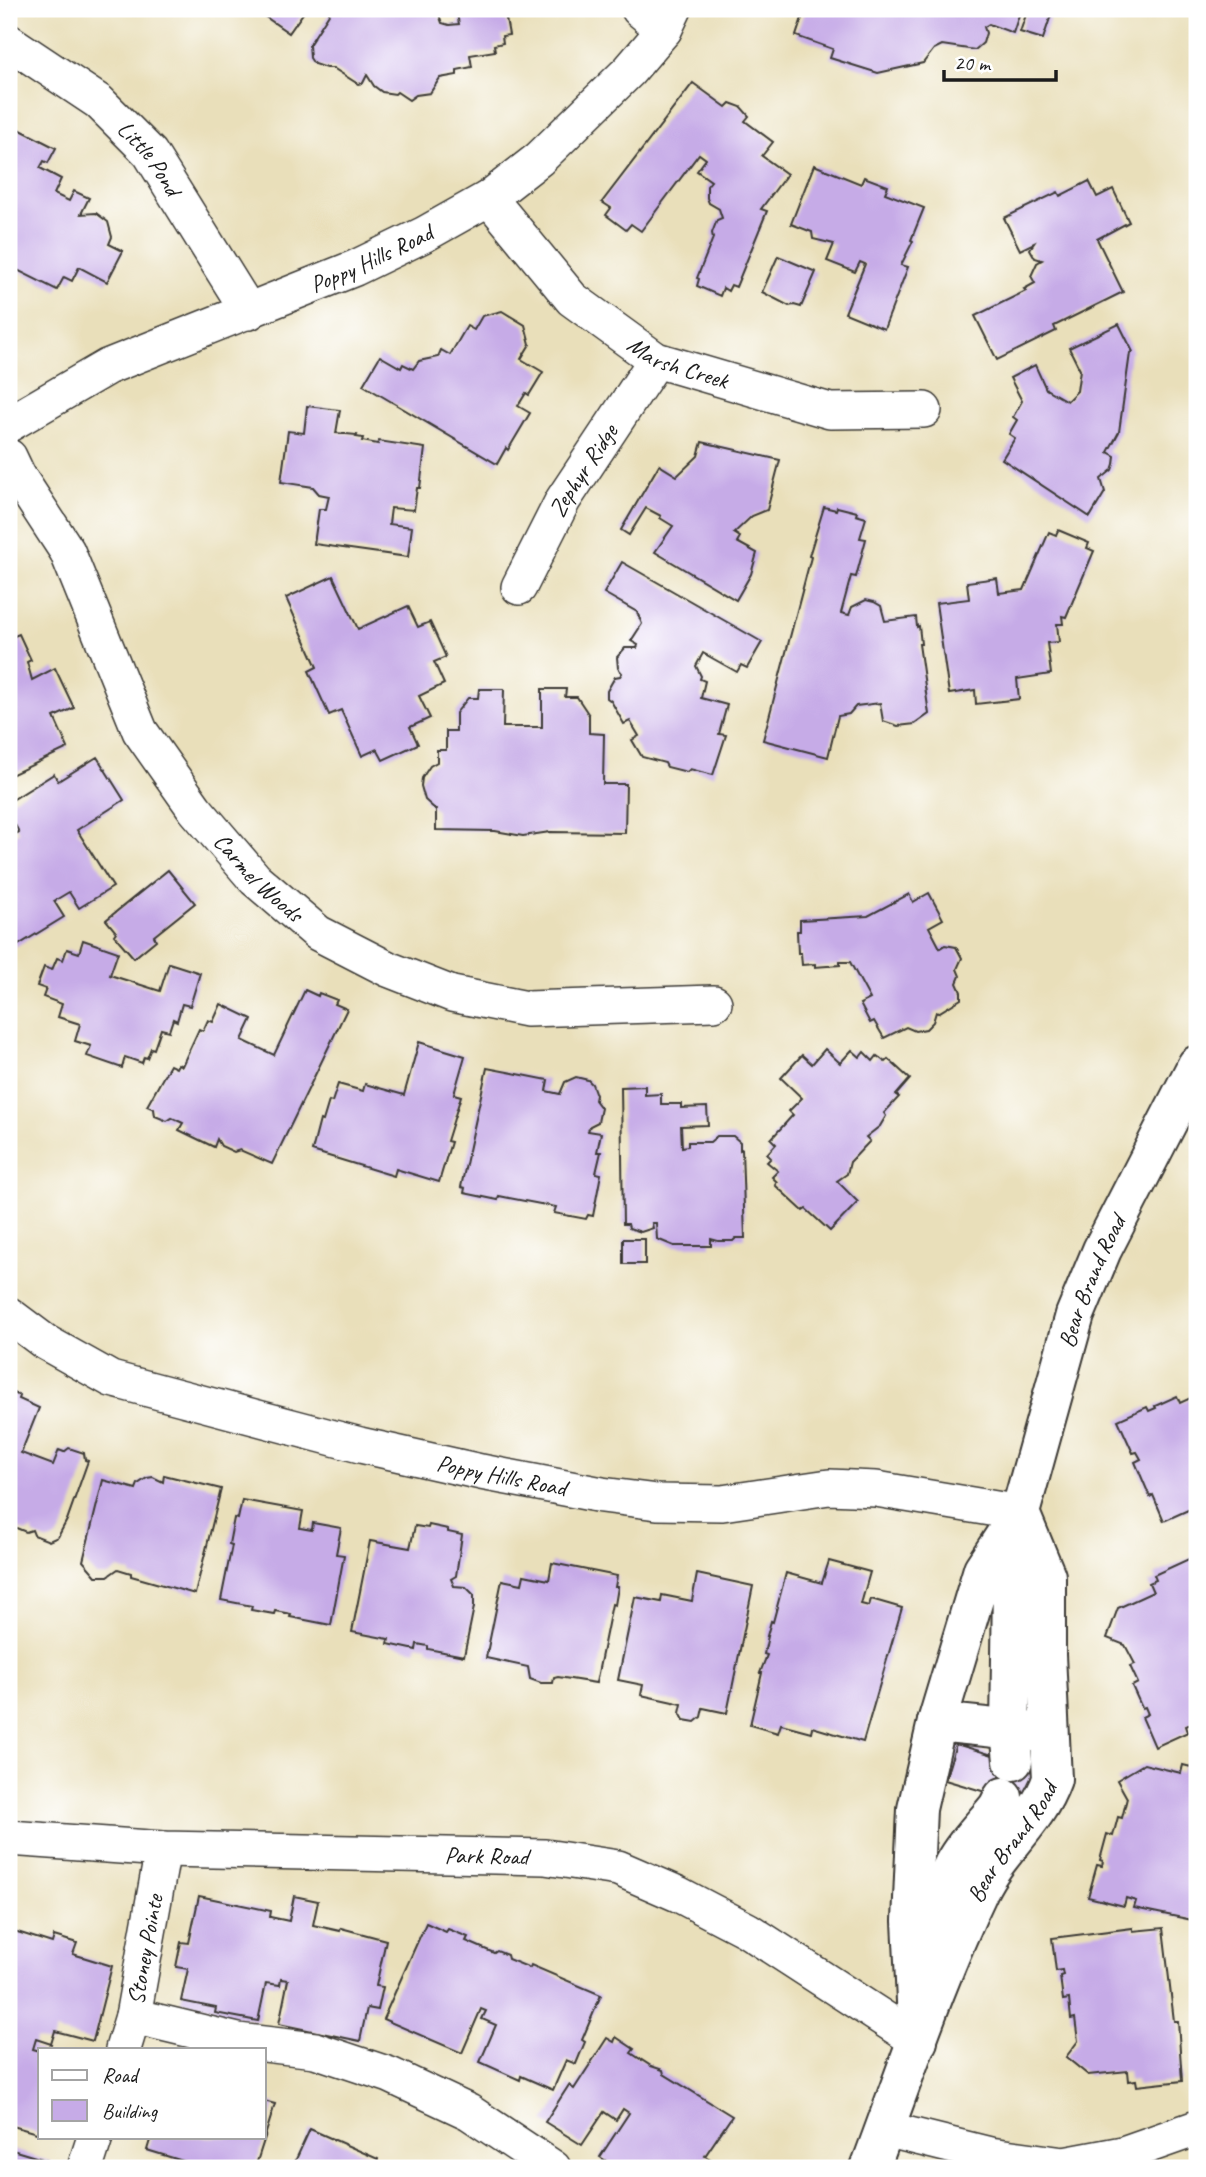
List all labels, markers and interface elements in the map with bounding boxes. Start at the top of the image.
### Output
scale bar [944,38,1056,82]
text: 20 m [954,50,992,76]
street label: Little Pond [111,114,190,204]
street label: Poppy Hills Road [306,216,441,299]
street label: Marsh Creek [622,329,734,396]
street label: Zephyr Ridge [542,416,625,522]
street label: Carmel Woods [207,827,311,930]
street label: Bear Brand Road [1052,1207,1134,1351]
street label: Poppy Hills Road [434,1448,572,1504]
street label: Bear Brand Road [960,1774,1066,1907]
street label: Park Road [444,1840,532,1872]
street label: Stoney Pointe [120,1890,170,2007]
legend [38,2048,266,2138]
text: Road [102,2062,141,2088]
text: Building [102,2098,159,2124]

